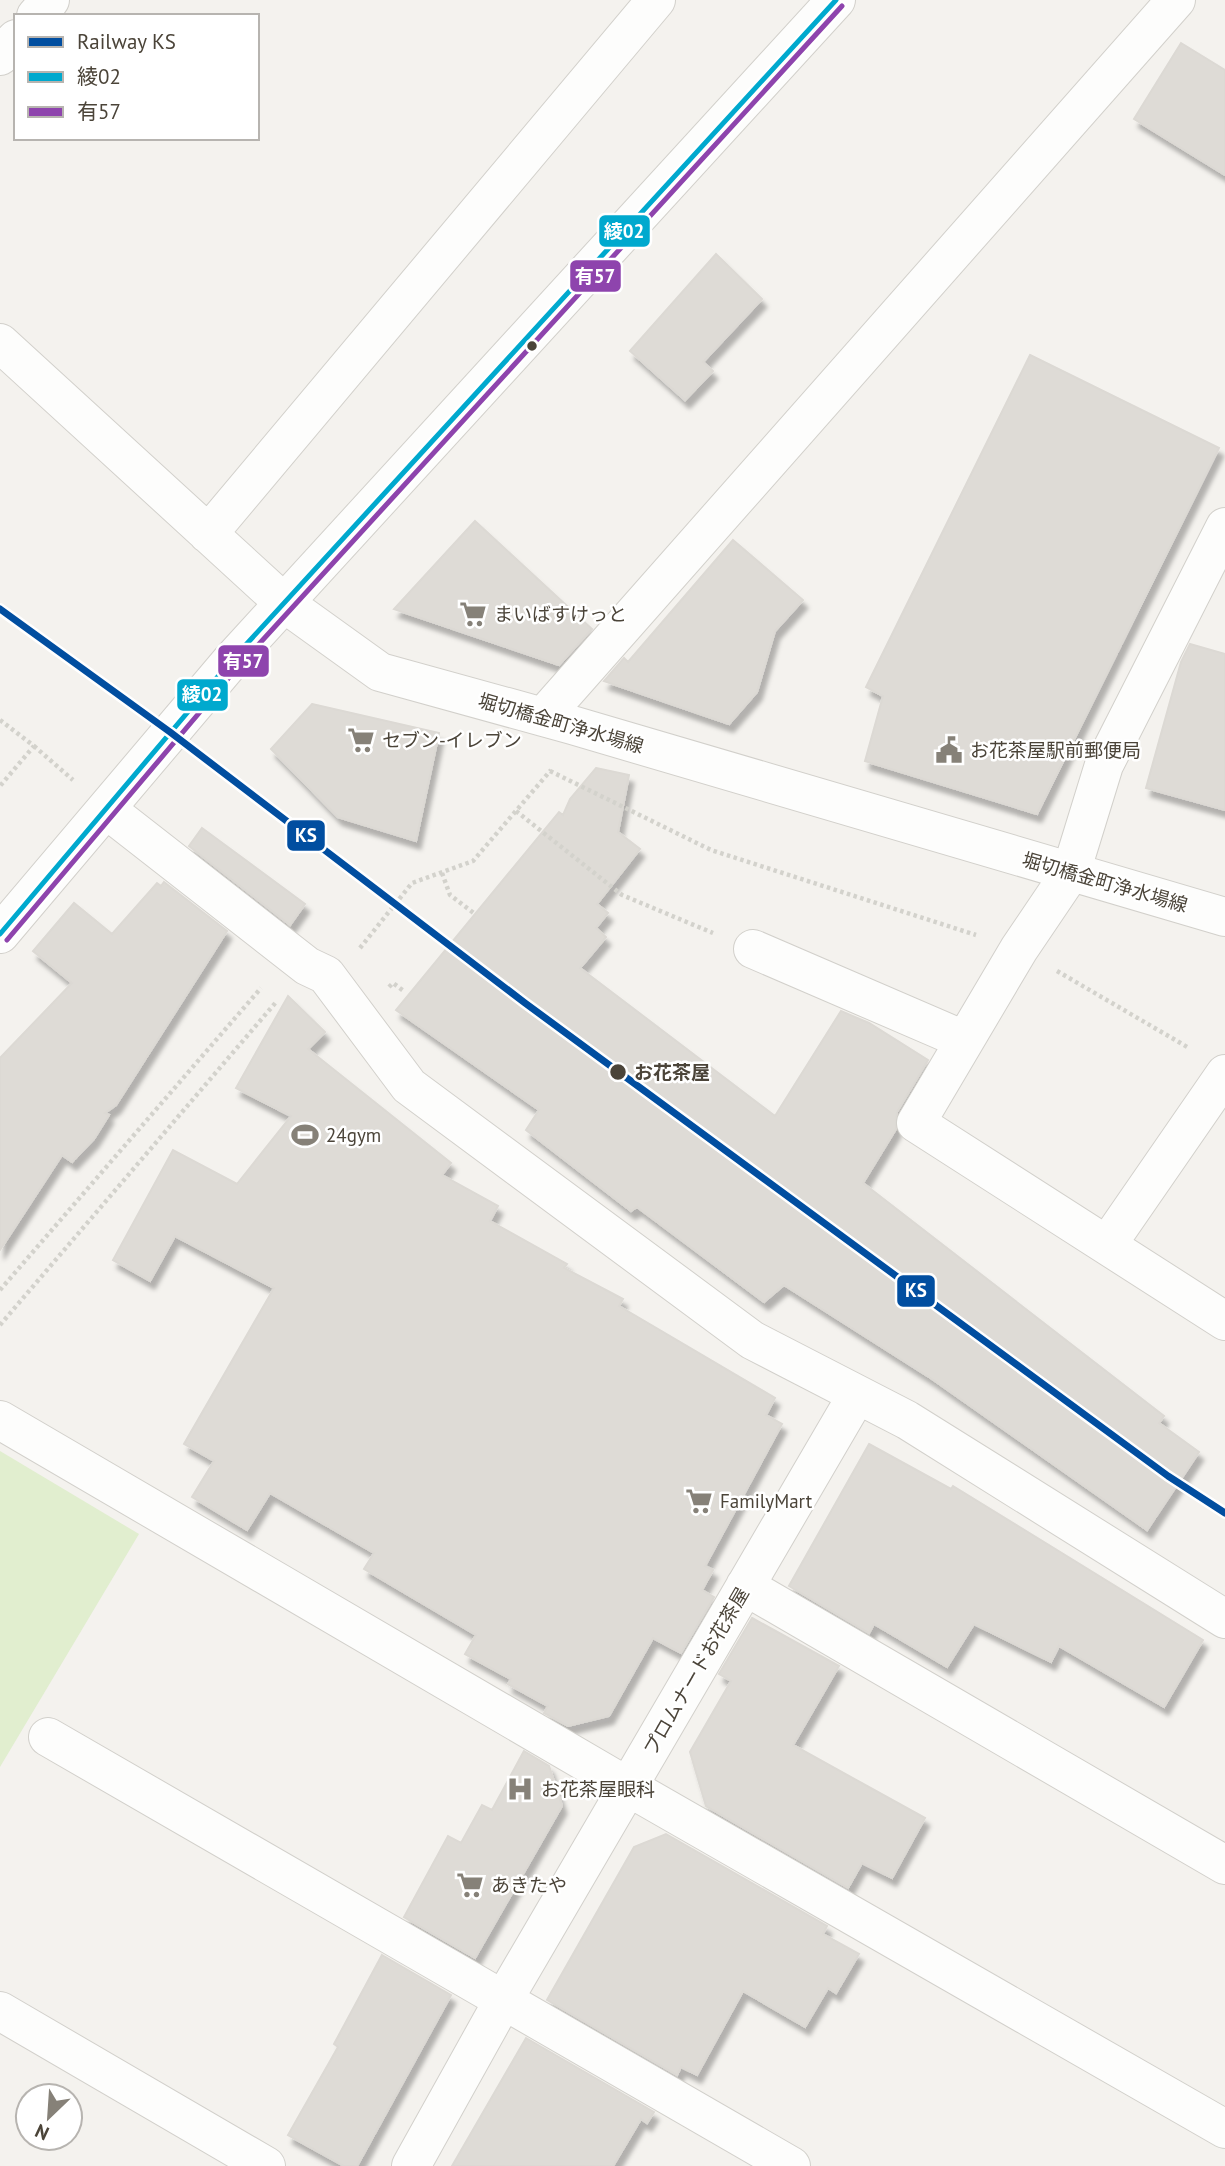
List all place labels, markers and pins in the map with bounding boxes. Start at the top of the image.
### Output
unlabelled marker [525,339,539,353]
supermarket icon: まいばすけっと [458,599,488,629]
place label: まいばすけっと [494,602,627,626]
supermarket icon: セブン-イレブン [346,725,376,755]
place label: セブン-イレブン [382,728,522,752]
public building icon: お花茶屋駅前郵便局 [934,735,964,765]
place label: お花茶屋駅前郵便局 [970,738,1141,762]
place label: お花茶屋 [634,1060,710,1084]
marker: お花茶屋 [608,1062,628,1082]
sports icon: 24gym [290,1120,320,1150]
place label: 24gym [326,1123,381,1147]
supermarket icon: FamilyMart [684,1486,714,1516]
place label: FamilyMart [720,1489,813,1513]
hospital icon: お花茶屋眼科 [505,1774,535,1804]
place label: お花茶屋眼科 [541,1777,655,1801]
supermarket icon: あきたや [455,1870,485,1900]
place label: あきたや [491,1873,567,1897]

